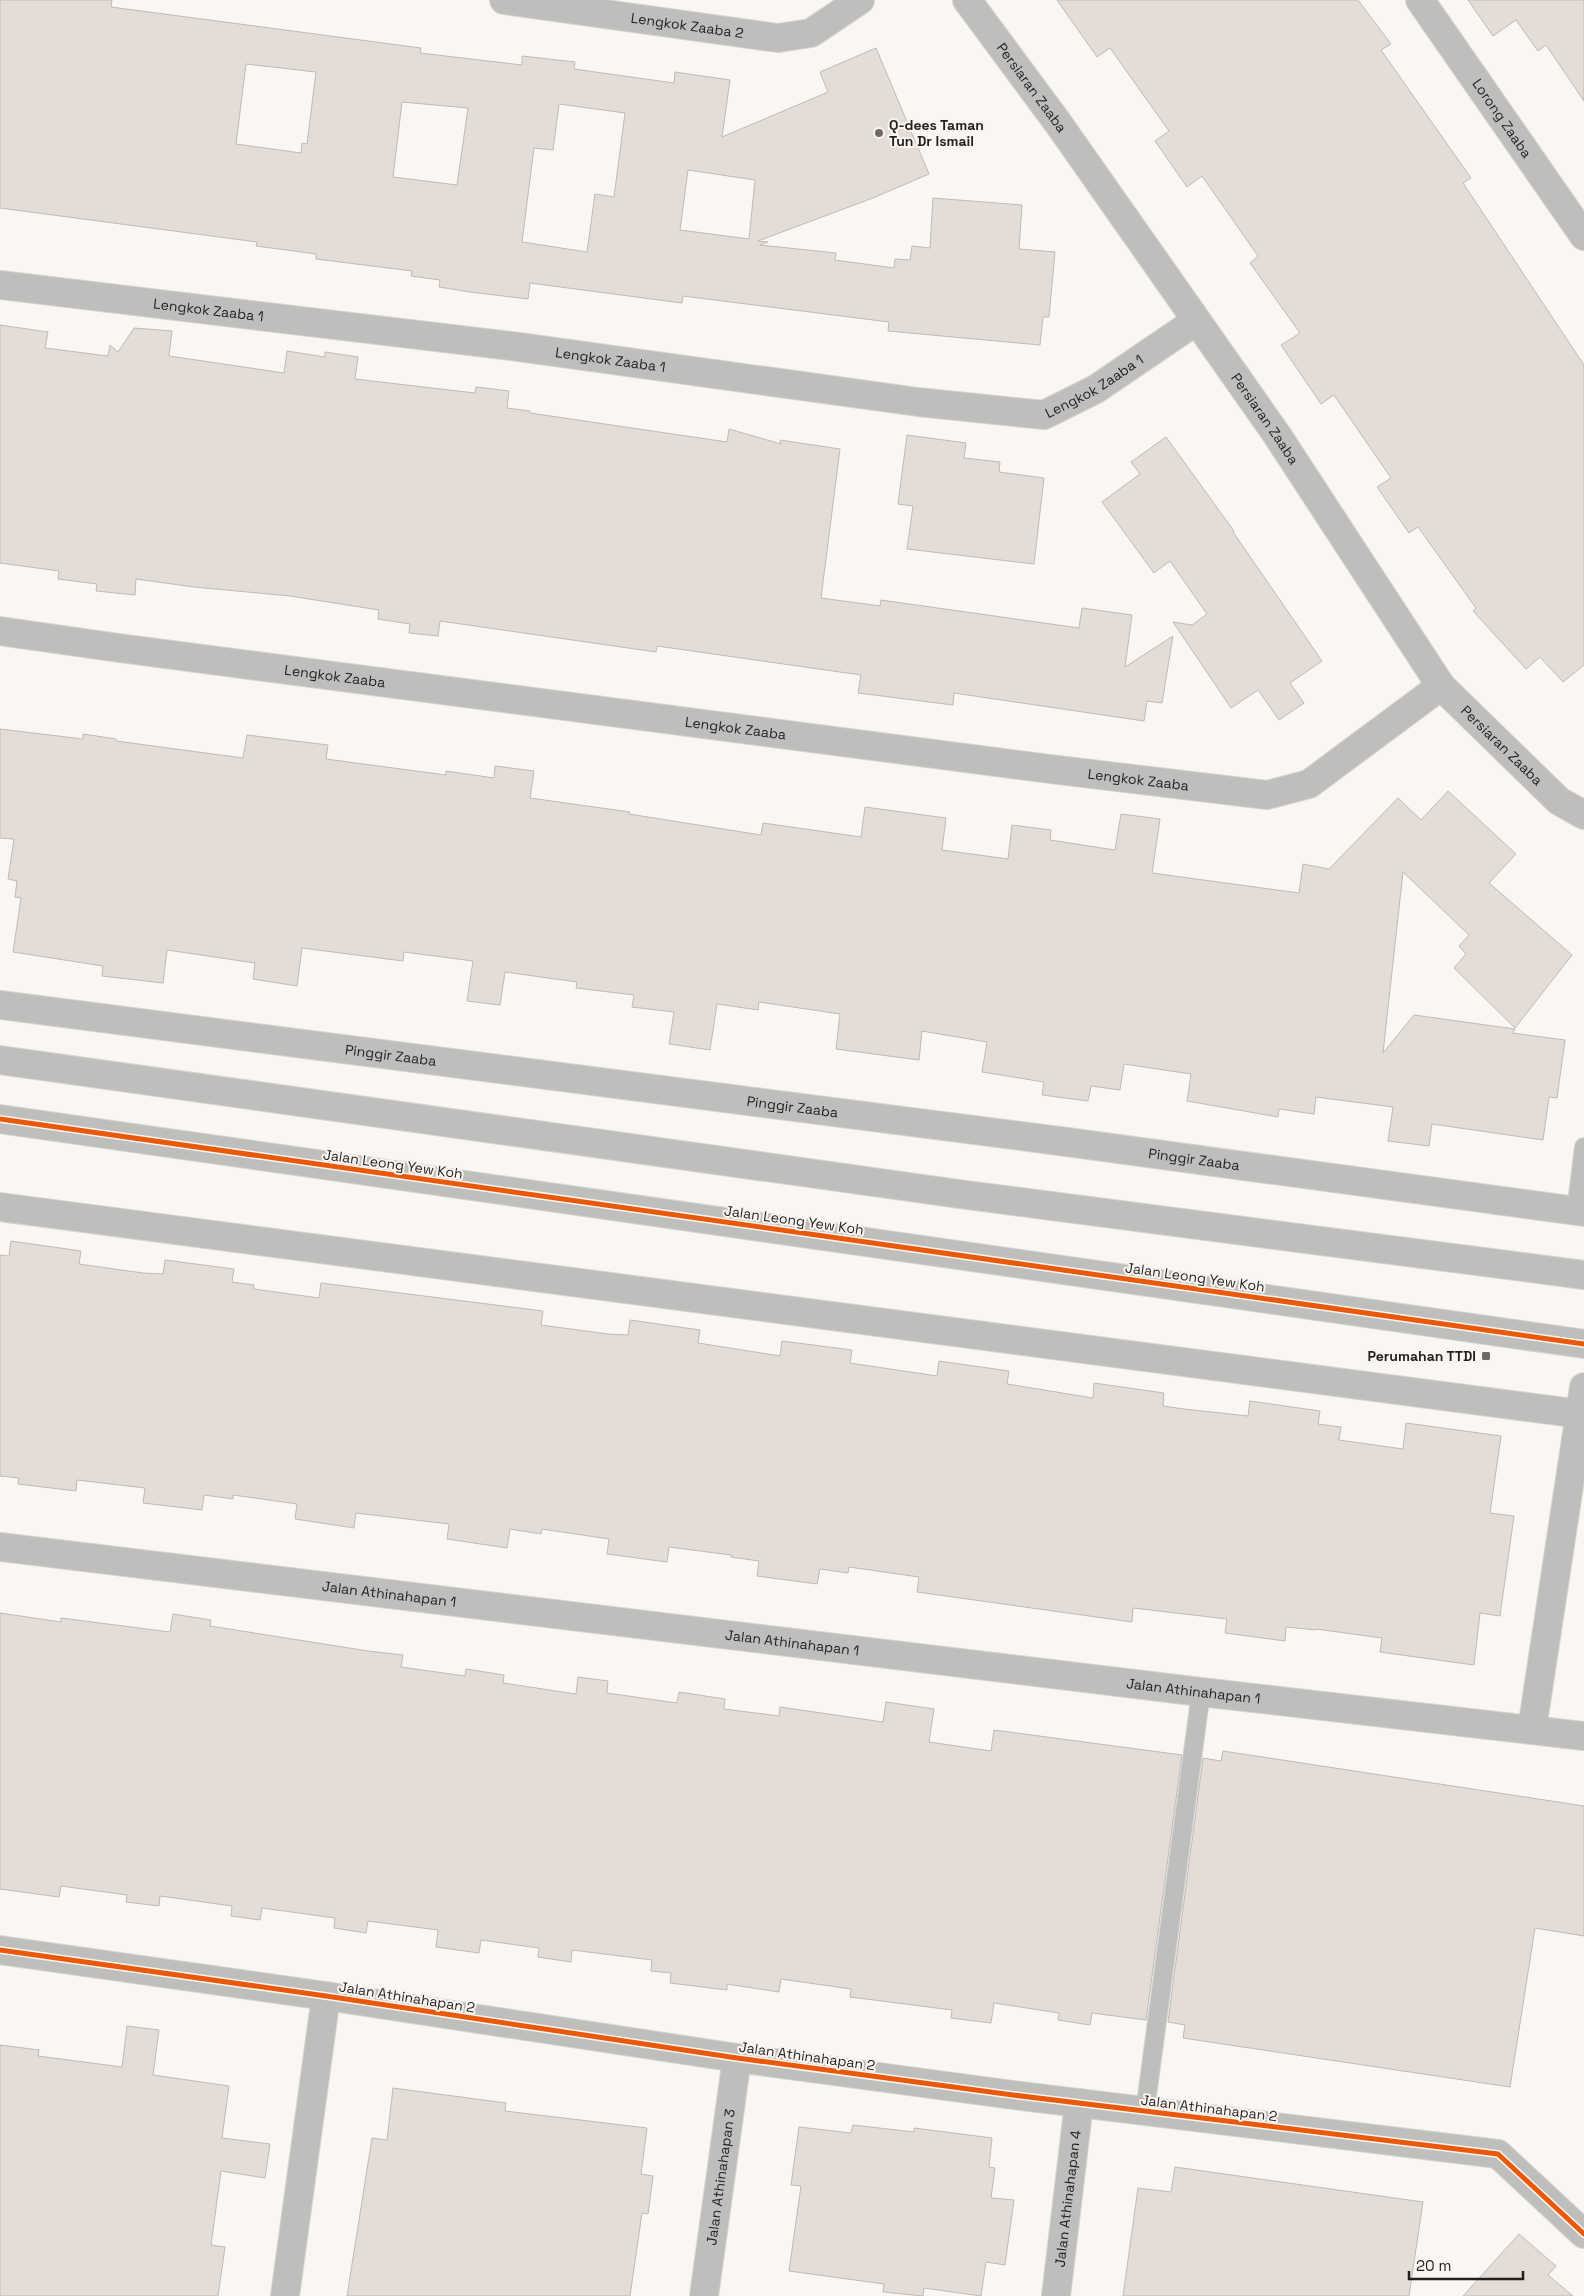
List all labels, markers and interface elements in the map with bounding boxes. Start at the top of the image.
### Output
street label: Lengkok Zaaba 2 [630,9,745,42]
street label: Persiaran Zaaba [993,39,1071,136]
street label: Lorong Zaaba [1468,75,1536,161]
place label: Q-dees Taman Tun Dr Ismail [889,116,984,150]
marker: Q-dees Taman Tun Dr Ismail [873,127,885,139]
street label: Lengkok Zaaba 1 [152,294,265,325]
street label: Lengkok Zaaba 1 [554,343,667,376]
street label: Lengkok Zaaba 1 [1042,350,1147,422]
street label: Persiaran Zaaba [1227,369,1303,468]
street label: Lengkok Zaaba [283,661,387,692]
street label: Persiaran Zaaba [1457,701,1546,789]
street label: Lengkok Zaaba [684,713,787,744]
street label: Lengkok Zaaba [1087,765,1190,795]
street label: Pinggir Zaaba [344,1040,438,1070]
street label: Pinggir Zaaba [746,1092,839,1122]
street label: Pinggir Zaaba [1147,1144,1241,1174]
street label: Jalan Leong Yew Koh [322,1145,464,1183]
street label: Jalan Leong Yew Koh [723,1201,865,1239]
street label: Jalan Leong Yew Koh [1124,1258,1266,1296]
place label: Perumahan TTDI [1367,1347,1476,1365]
marker: Perumahan TTDI [1480,1350,1492,1362]
street label: Jalan Athinahapan 1 [321,1577,457,1611]
street label: Jalan Athinahapan 1 [724,1626,860,1660]
street label: Jalan Athinahapan 1 [1125,1674,1261,1708]
street label: Jalan Athinahapan 2 [338,1977,476,2017]
street label: Jalan Athinahapan 2 [738,2038,876,2074]
street label: Jalan Athinahapan 2 [1140,2091,1278,2125]
street label: Jalan Athinahapan 3 [702,2108,739,2247]
street label: Jalan Athinahapan 4 [1050,2129,1085,2268]
scale bar [1409,2248,1523,2280]
text: 20 m [1416,2256,1451,2275]

